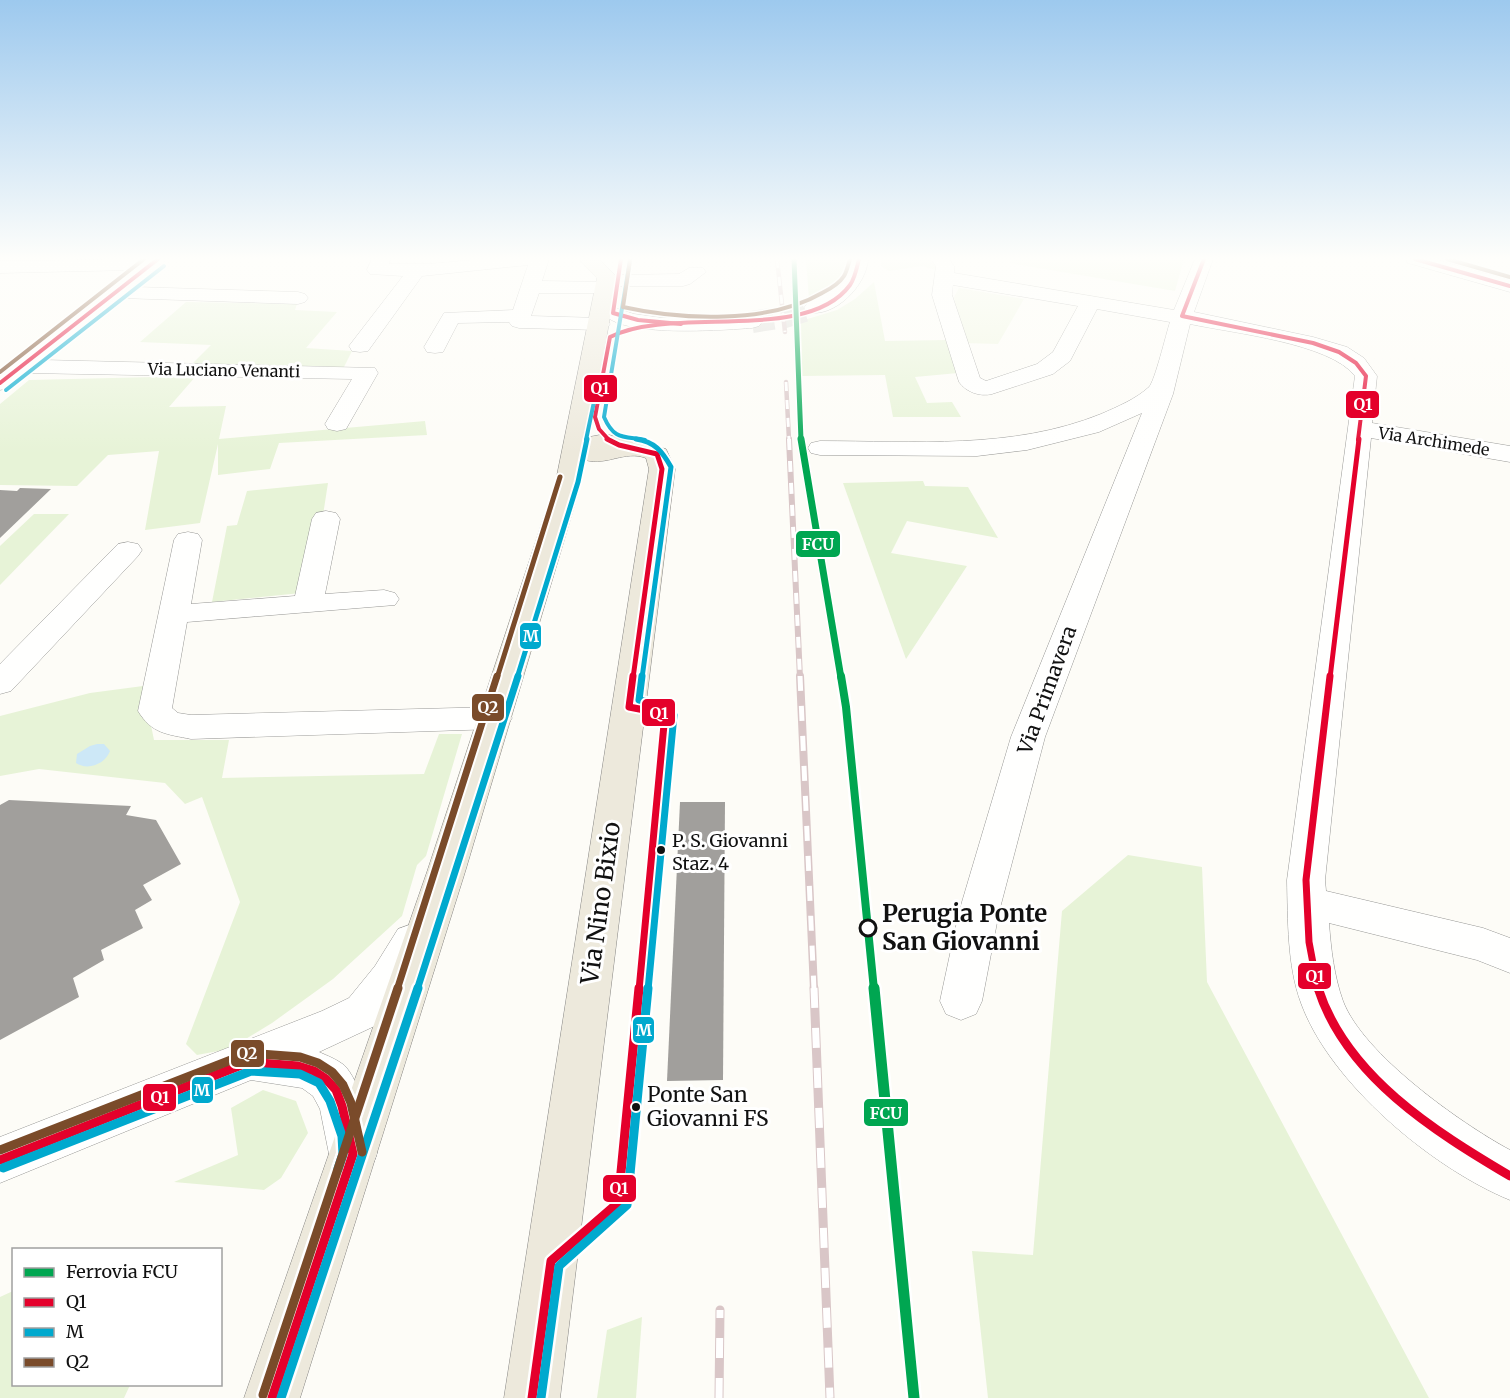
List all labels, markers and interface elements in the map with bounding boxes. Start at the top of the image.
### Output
street label: Via Luciano Venanti [147,359,300,381]
line badge: Q1 [583,374,618,403]
text: Q1 [591,378,610,398]
line badge: Q1 [1345,390,1380,419]
text: Q1 [1354,394,1373,414]
street label: Via Archimede [1376,422,1491,460]
line badge: FCU [795,530,841,558]
text: FCU [802,534,834,554]
line badge: M [519,622,542,650]
street label: Via Primavera [1011,622,1081,758]
text: M [523,626,540,646]
line badge: Q2 [471,693,505,722]
text: Q2 [477,697,499,717]
line badge: Q1 [641,698,676,727]
text: Q1 [650,703,669,723]
street label: Via Nino Bixio [574,820,627,987]
place label: P. S. Giovanni Staz. 4 [672,829,788,875]
marker: P. S. Giovanni Staz. 4 [655,844,667,856]
place label: Perugia Ponte San Giovanni [882,898,1047,957]
marker: Perugia Ponte San Giovanni [859,919,877,937]
line badge: Q1 [1297,962,1332,990]
text: Q1 [1306,966,1325,986]
line badge: M [632,1016,655,1044]
text: M [636,1020,653,1040]
line badge: Q2 [230,1039,265,1068]
text: Q2 [236,1043,258,1063]
line badge: M [191,1076,214,1104]
text: M [194,1080,211,1100]
place label: Ponte San Giovanni FS [647,1081,769,1132]
line badge: Q1 [142,1083,177,1112]
text: Q1 [151,1087,170,1107]
line badge: FCU [863,1098,909,1127]
marker: Ponte San Giovanni FS [630,1101,642,1113]
text: FCU [870,1103,902,1123]
line badge: Q1 [602,1174,637,1203]
text: Q1 [610,1178,629,1198]
legend [12,1248,222,1386]
text: Ferrovia FCU [66,1260,179,1283]
text: Q1 [66,1290,87,1313]
text: M [66,1320,84,1343]
text: Q2 [66,1350,90,1373]

